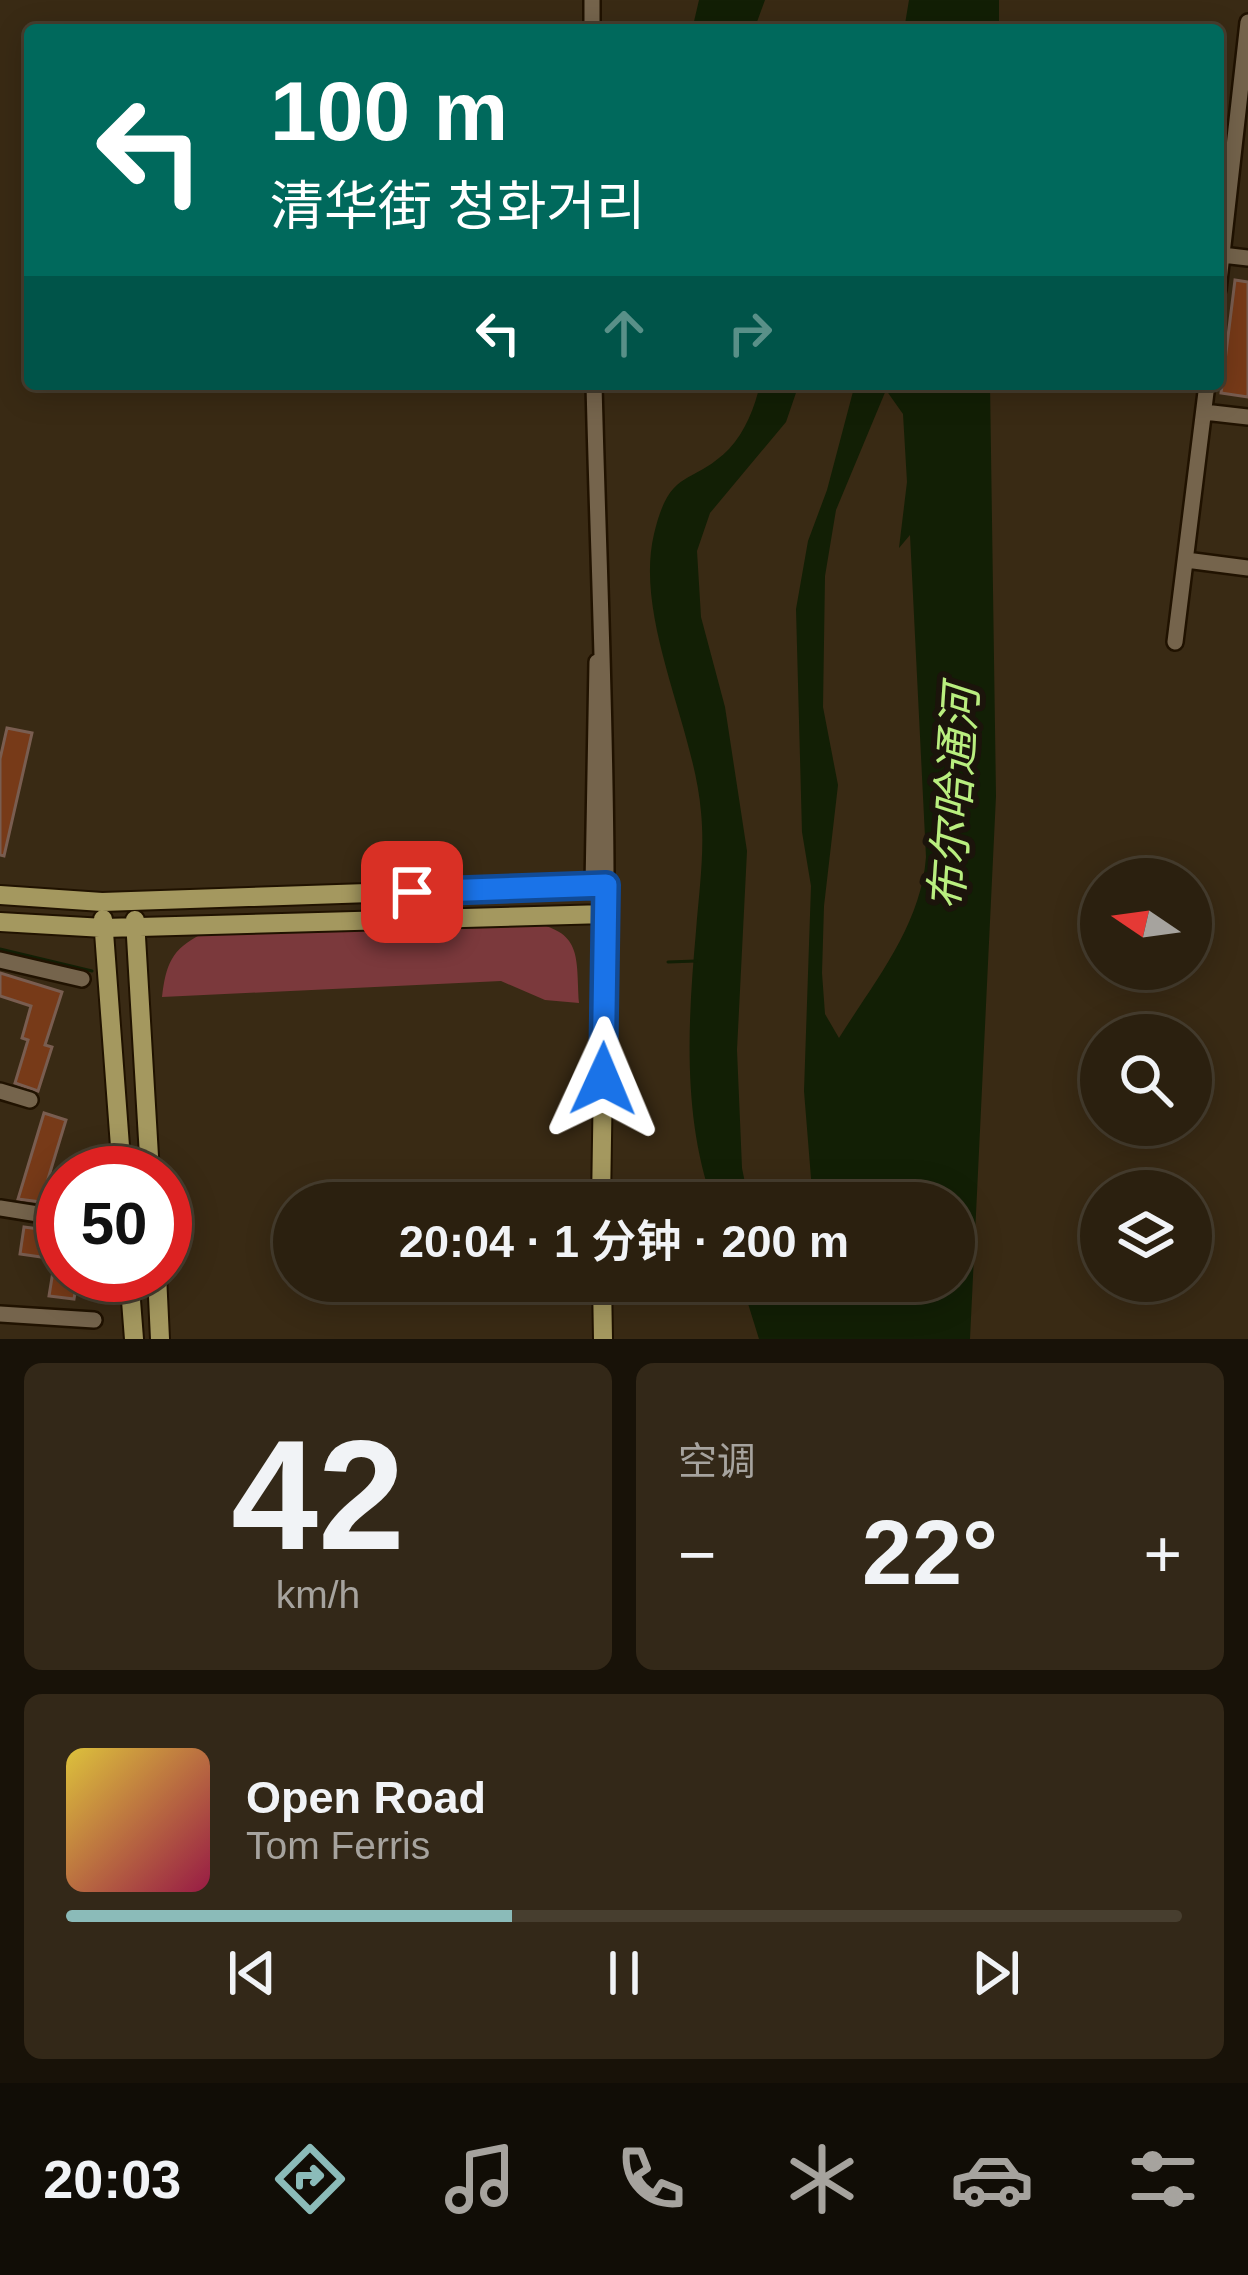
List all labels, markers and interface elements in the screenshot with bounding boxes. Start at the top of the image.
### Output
text: 100 m [270,64,508,158]
icon: left [72,72,228,228]
text: 清华街 청화거리 [270,176,646,236]
icon: left [465,300,531,366]
icon: ahead [591,300,657,366]
icon: right [717,300,783,366]
water label: 布尔哈通河 [921,676,988,912]
pin [361,841,463,943]
north arrow [1080,858,1212,990]
map controls [1080,858,1212,1302]
icon: arrive [379,859,445,925]
button: search [1080,1014,1212,1146]
position arrow [540,1016,666,1142]
speed limit sign: 50 [36,1146,192,1302]
button: layers [1080,1170,1212,1302]
text: 20:04 · 1 分钟 · 200 m [399,1216,849,1267]
text: 42 [231,1408,405,1582]
text: 空调 [678,1440,756,1483]
text: 22° [862,1503,998,1603]
text: − [678,1517,717,1591]
text: + [1143,1517,1182,1591]
text: km/h [276,1573,360,1616]
text: Open Road [246,1772,486,1823]
text: Tom Ferris [246,1824,430,1867]
icon: previous [219,1940,285,2006]
icon: pause [591,1940,657,2006]
icon: next [963,1940,1029,2006]
icon: directions [268,2137,352,2221]
icon: music [438,2137,522,2221]
icon: phone [609,2137,693,2221]
icon: climate [780,2137,864,2221]
icon: car [950,2137,1034,2221]
icon: filters [1121,2137,1205,2221]
text: 20:03 [43,2149,181,2209]

